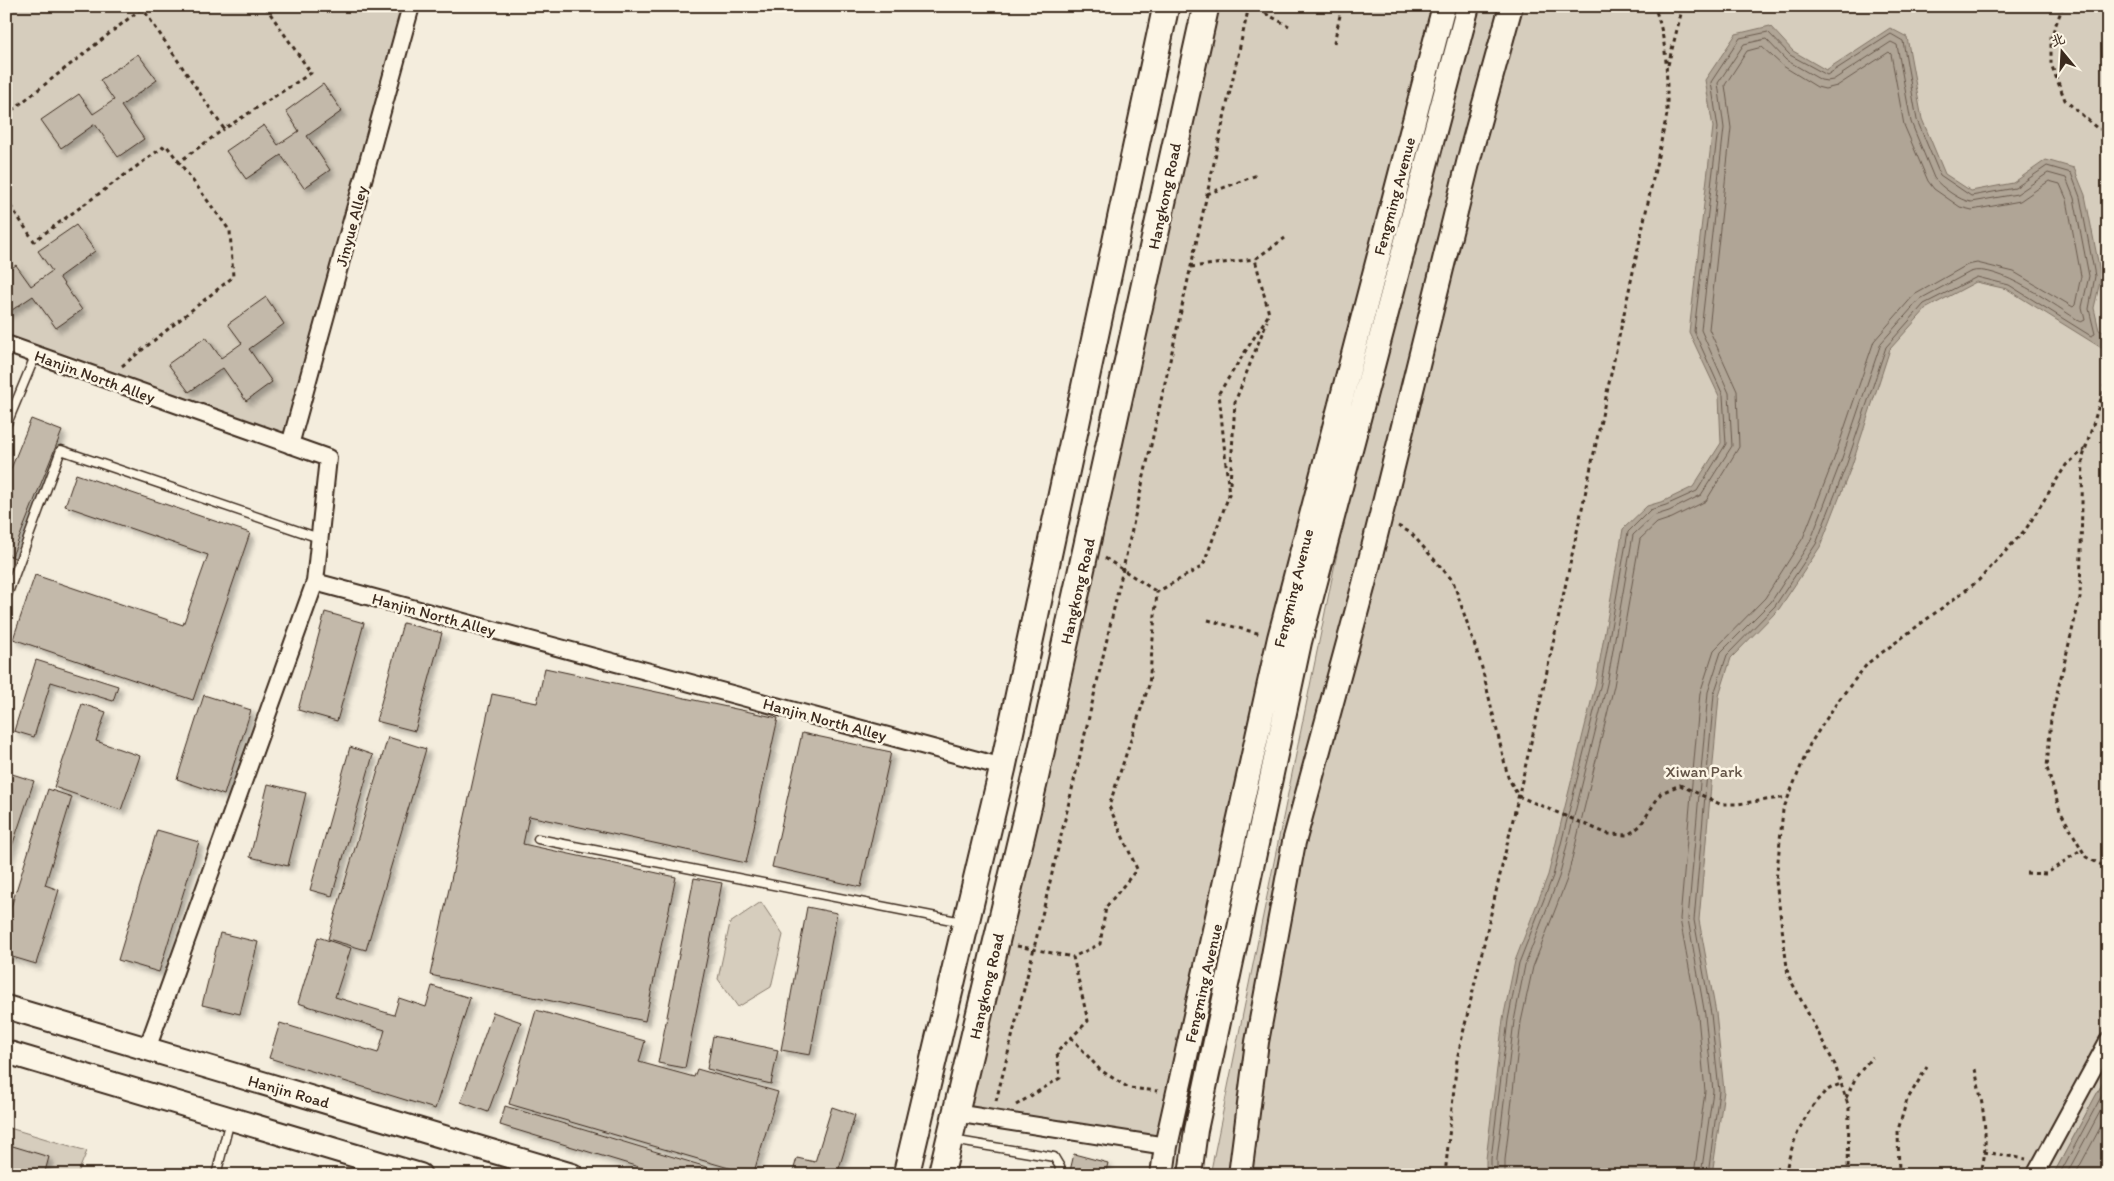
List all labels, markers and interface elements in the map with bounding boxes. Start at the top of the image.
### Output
north arrow [2036,28,2086,78]
text: 北 [2049,30,2067,50]
street label: Fengming Avenue [1370,135,1419,257]
street label: Hangkong Road [1144,141,1185,251]
street label: Jinyue Alley [332,183,372,269]
street label: Hanjin North Alley [32,346,158,407]
street label: Fengming Avenue [1270,527,1317,649]
street label: Hangkong Road [1056,536,1099,646]
street label: Hanjin North Alley [370,589,498,640]
street label: Hanjin North Alley [761,694,889,745]
park label: Xiwan Park [1665,762,1743,781]
street label: Fengming Avenue [1181,922,1226,1045]
street label: Hangkong Road [965,931,1008,1041]
street label: Hanjin Road [246,1071,332,1112]

